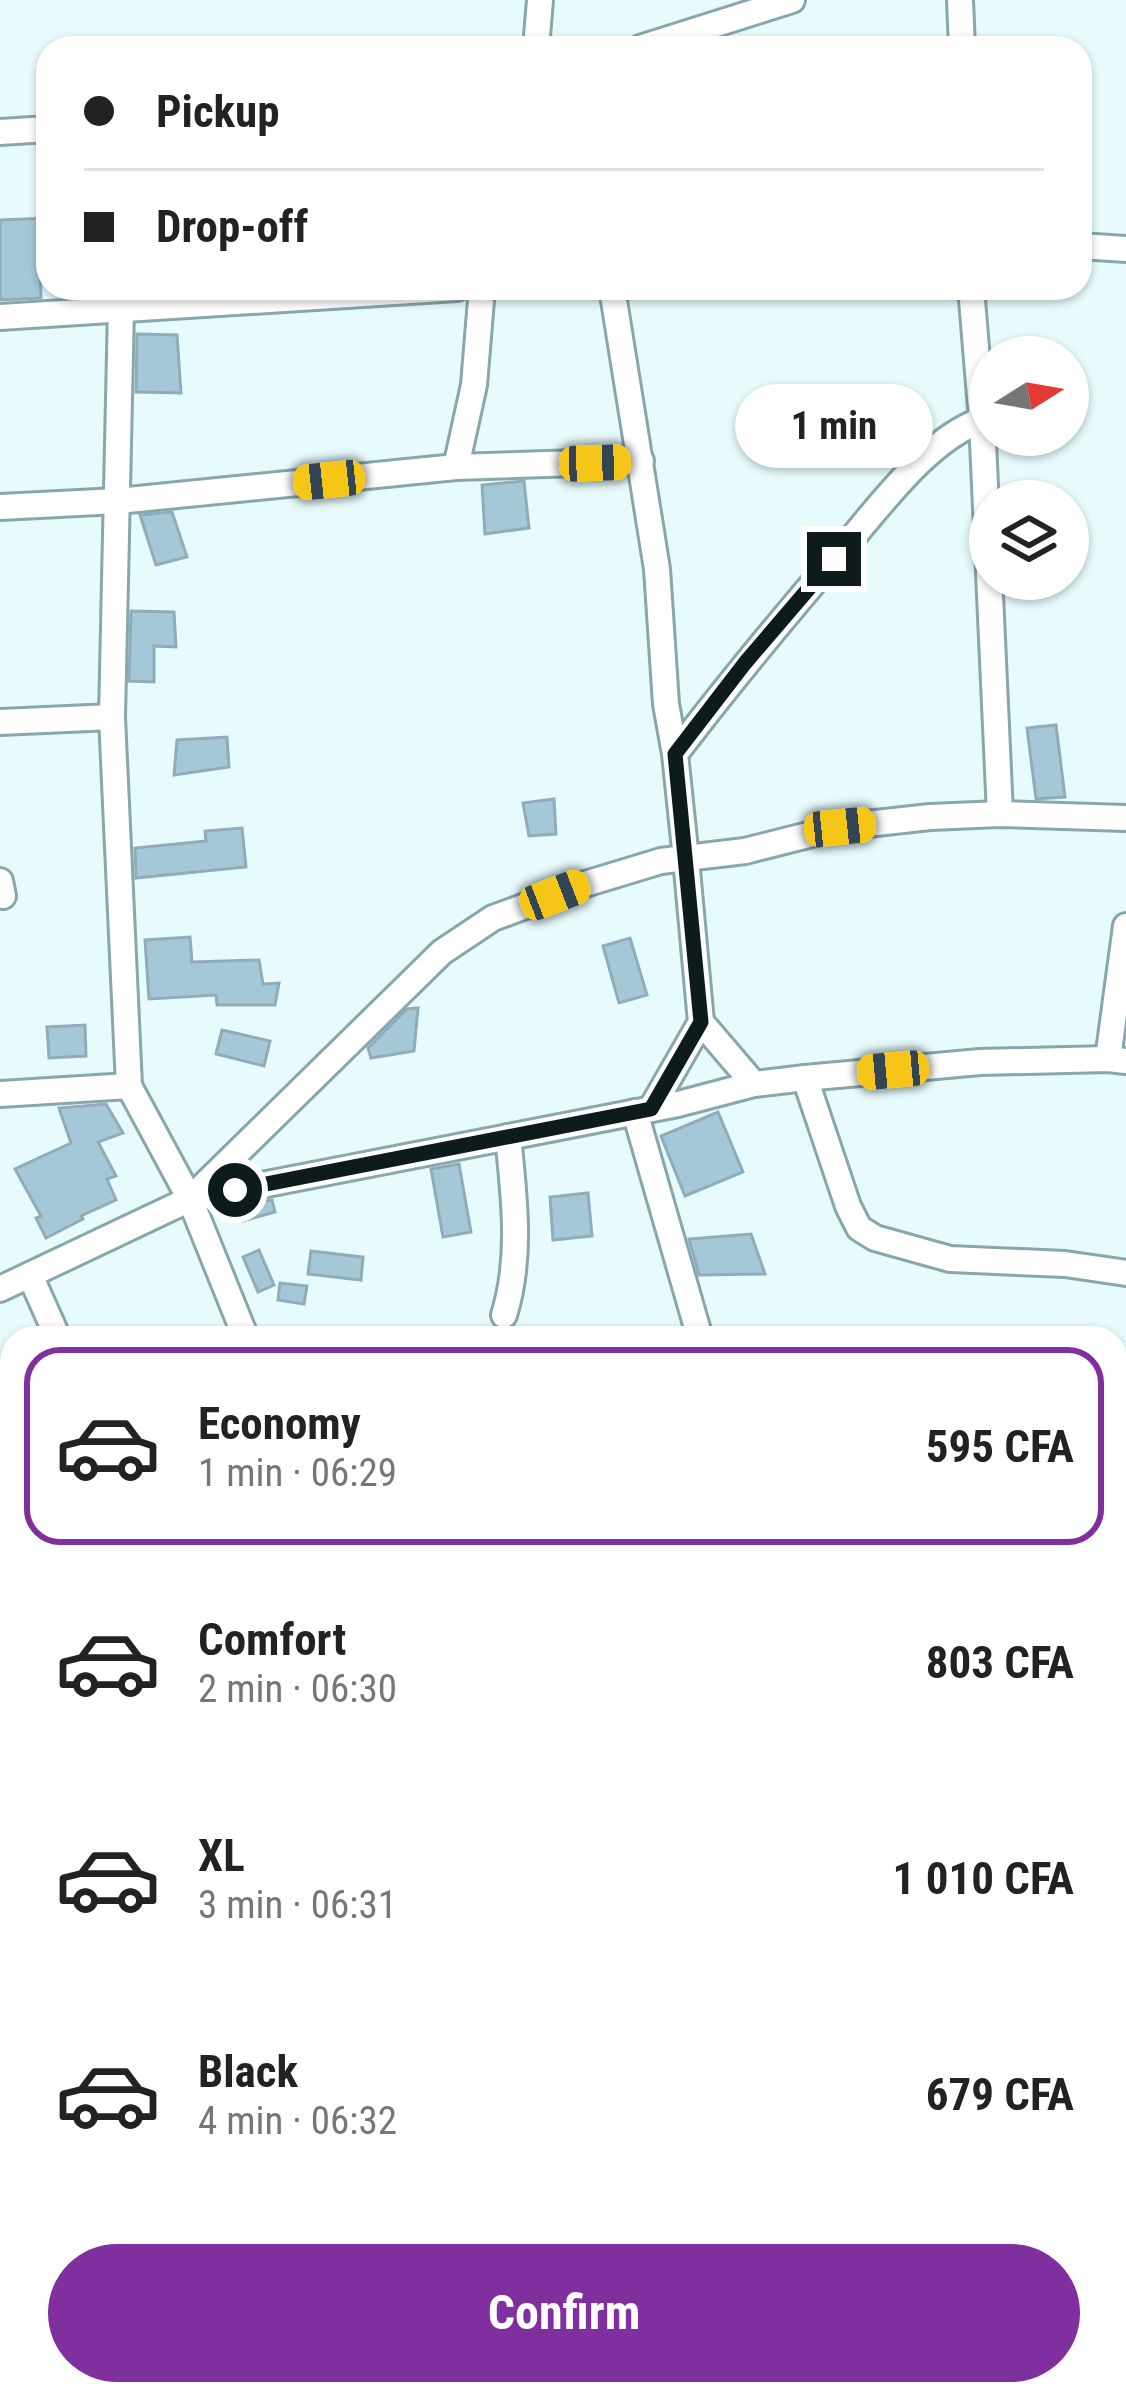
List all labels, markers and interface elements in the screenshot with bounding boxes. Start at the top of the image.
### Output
text: Pickup [156,85,280,138]
text: Drop-off [156,200,308,253]
north arrow [969,336,1089,456]
map controls [969,336,1089,600]
callout: 1 min [735,385,933,469]
text: 1 min [791,403,877,449]
car [558,444,632,482]
car [291,458,367,502]
button: layers [969,480,1089,600]
route end [807,532,861,586]
car [802,805,878,849]
car [515,865,595,925]
car [856,1049,930,1091]
route start [208,1163,262,1217]
icon: car [54,1392,162,1500]
text: Economy [198,1397,361,1450]
text: 595 CFA [926,1420,1074,1473]
text: 1 min · 06:29 [198,1450,397,1496]
icon: car [54,1608,162,1716]
text: Comfort [198,1613,346,1666]
text: 803 CFA [926,1636,1074,1689]
text: 2 min · 06:30 [198,1666,397,1712]
icon: car [54,1824,162,1932]
text: XL [198,1829,245,1882]
text: 1 010 CFA [893,1852,1074,1905]
text: 3 min · 06:31 [198,1882,397,1928]
icon: car [54,2040,162,2148]
text: Black [198,2045,298,2098]
text: 679 CFA [926,2068,1074,2121]
text: 4 min · 06:32 [198,2098,397,2144]
button: Confirm [48,2244,1080,2382]

